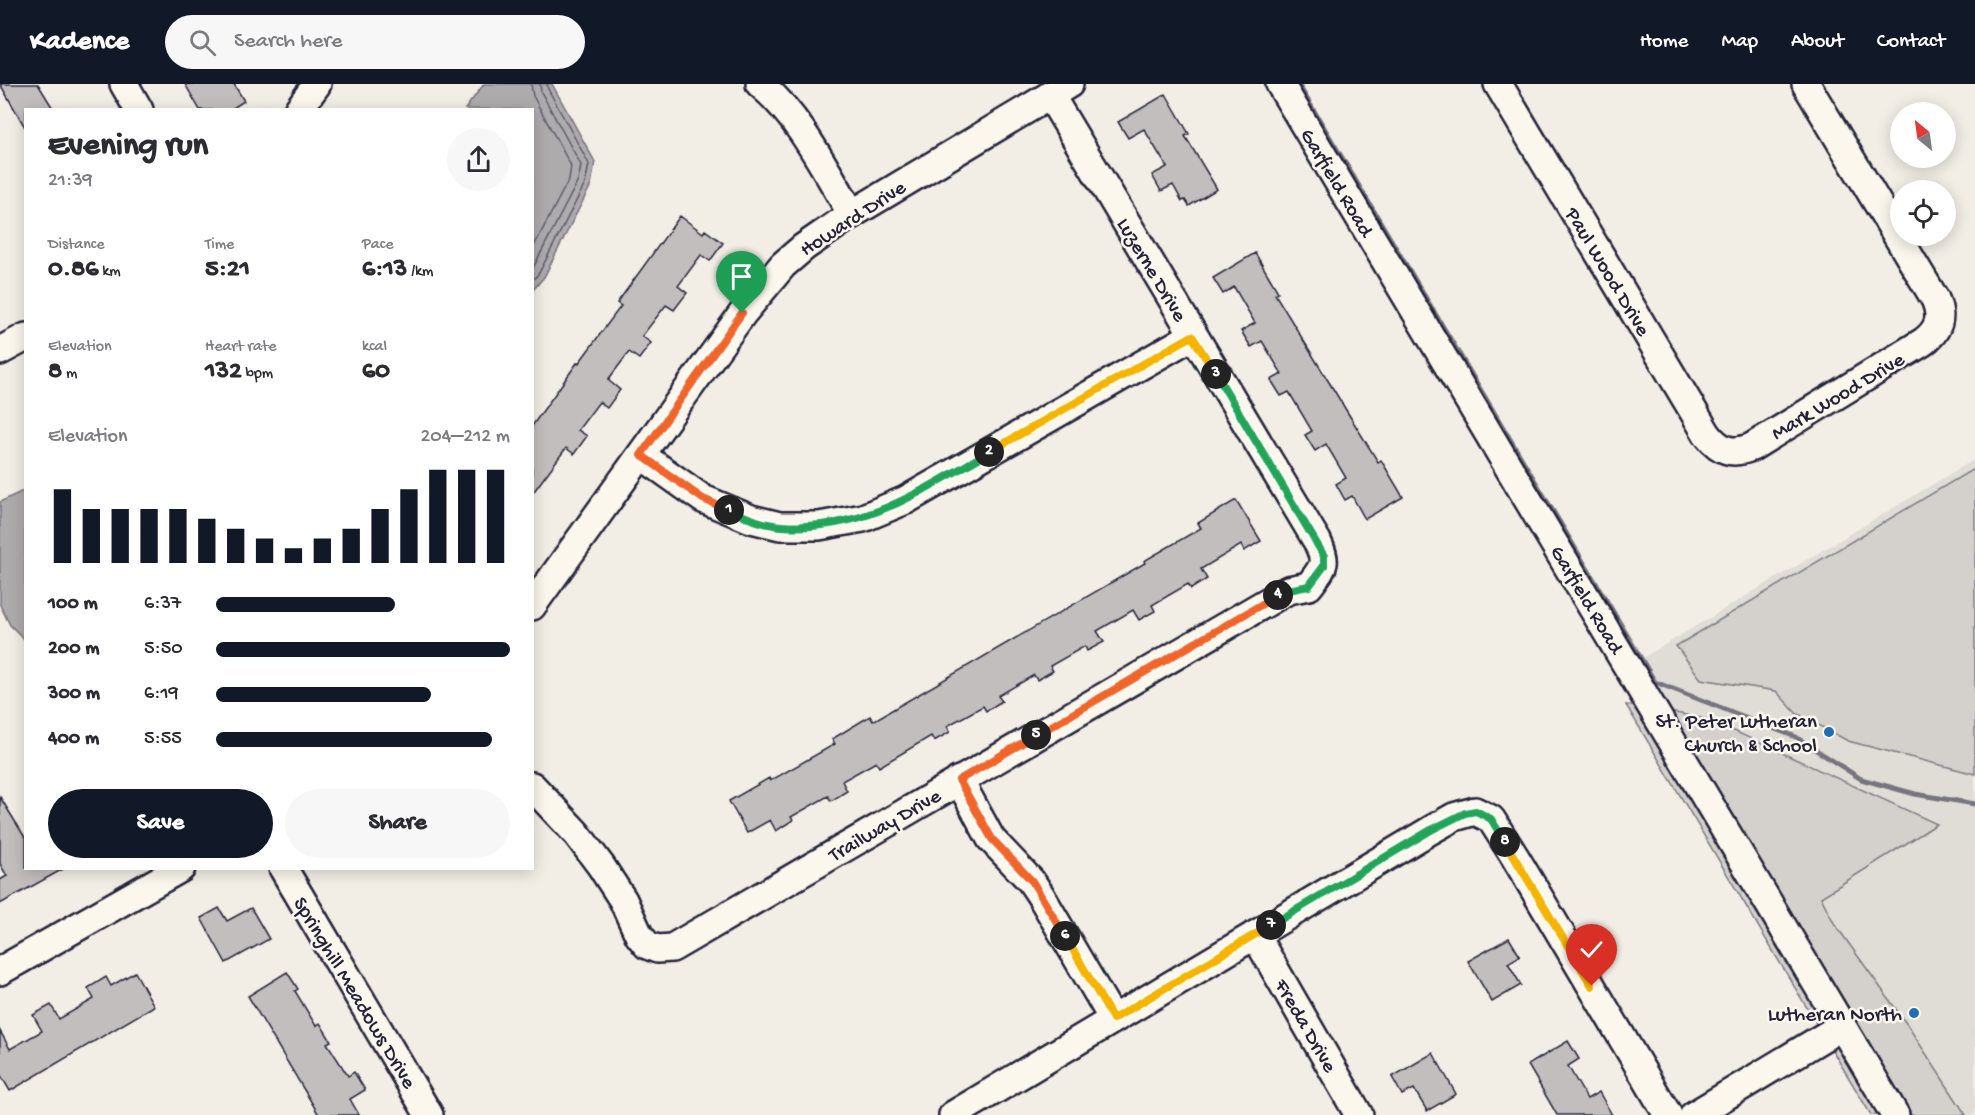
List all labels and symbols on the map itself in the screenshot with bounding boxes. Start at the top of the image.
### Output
north arrow [1890,102,1956,168]
street label: Garfield Road [1293,125,1378,244]
street label: Howard Drive [796,176,913,263]
street label: Paul Wood Drive [1557,203,1655,343]
street label: Luzerne Drive [1109,214,1191,328]
pin [716,251,767,313]
street label: Mark Wood Drive [1768,348,1911,448]
pin: 3 [1201,359,1231,389]
pin: 2 [974,437,1004,467]
pin: 1 [714,495,744,525]
street label: Garfield Road [1543,542,1628,661]
pin: 4 [1263,580,1293,610]
place label: St. Peter Lutheran Church & School [1656,711,1817,760]
pin: 5 [1021,720,1051,750]
marker: St. Peter Lutheran Church & School [1822,725,1836,739]
street label: Trailway Drive [824,784,947,870]
pin: 8 [1490,827,1520,857]
street label: Springhill Meadows Drive [286,893,421,1095]
pin: 7 [1256,910,1286,940]
pin: 6 [1050,921,1080,951]
pin [1566,924,1617,986]
street label: Freda Drive [1267,975,1341,1079]
place label: Lutheran North [1768,1004,1902,1029]
marker: Lutheran North [1907,1006,1921,1020]

